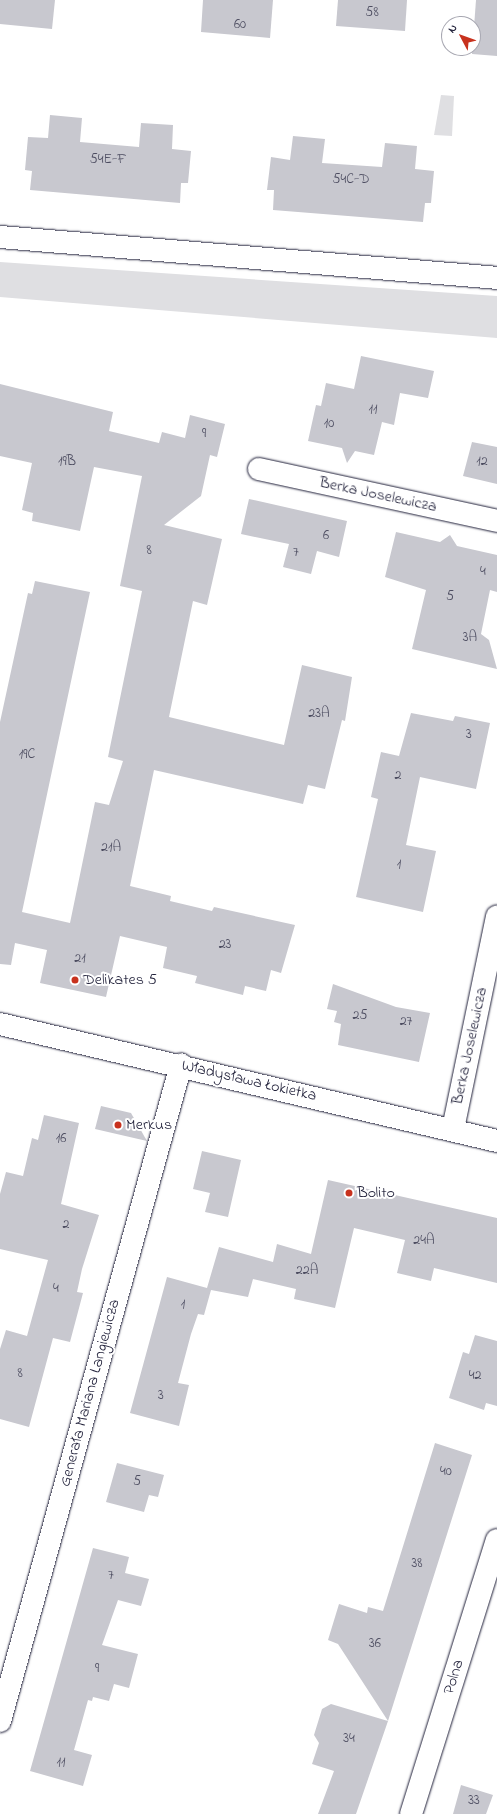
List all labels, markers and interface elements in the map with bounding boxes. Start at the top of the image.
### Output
house number: 58 [365,5,379,21]
north arrow [441,16,481,56]
house number: 60 [234,17,246,33]
text: N [444,21,461,37]
house number: 54E-F [90,152,126,168]
house number: 54C-D [333,172,369,188]
house number: 11 [369,402,377,418]
house number: 10 [324,416,334,432]
house number: 9 [202,426,206,442]
house number: 19B [58,454,76,470]
house number: 12 [476,454,488,470]
street label: Berka Joselewicza [317,473,439,517]
house number: 6 [323,528,329,544]
house number: 8 [146,543,152,559]
house number: 7 [293,545,299,561]
house number: 4 [480,564,486,580]
house number: 5 [446,589,454,605]
house number: 3A [463,630,477,646]
house number: 23A [308,706,330,722]
house number: 3 [466,727,472,743]
house number: 19C [19,747,35,763]
house number: 2 [395,768,401,784]
house number: 21A [101,840,121,856]
house number: 1 [397,857,401,873]
house number: 23 [219,937,231,953]
house number: 21 [74,951,86,967]
place label: Delikates 5 [83,970,157,990]
marker: Delikates 5 [70,975,80,985]
street label: Berka Joselewicza [448,985,492,1107]
house number: 25 [353,1008,367,1024]
house number: 27 [400,1014,412,1030]
street label: Władysława Łokietka [180,1056,318,1106]
place label: Merkus [126,1115,172,1135]
marker: Merkus [113,1120,123,1130]
house number: 16 [56,1131,66,1147]
place label: Bolito [357,1183,395,1203]
marker: Bolito [344,1188,354,1198]
house number: 2 [63,1217,69,1233]
house number: 24A [413,1233,435,1249]
house number: 22A [296,1263,318,1279]
house number: 4 [53,1281,59,1297]
street label: Generała Mariana Langiewicza [56,1297,124,1489]
house number: 1 [181,1297,185,1313]
house number: 8 [17,1366,23,1382]
house number: 42 [469,1368,481,1384]
house number: 3 [158,1388,164,1404]
house number: 40 [440,1464,452,1480]
house number: 5 [133,1474,141,1490]
house number: 38 [411,1556,423,1572]
house number: 7 [108,1568,114,1584]
house number: 36 [369,1636,381,1652]
street label: Polna [440,1657,468,1697]
house number: 9 [95,1661,99,1677]
house number: 34 [343,1731,355,1747]
house number: 11 [57,1755,65,1771]
house number: 33 [468,1793,480,1809]

